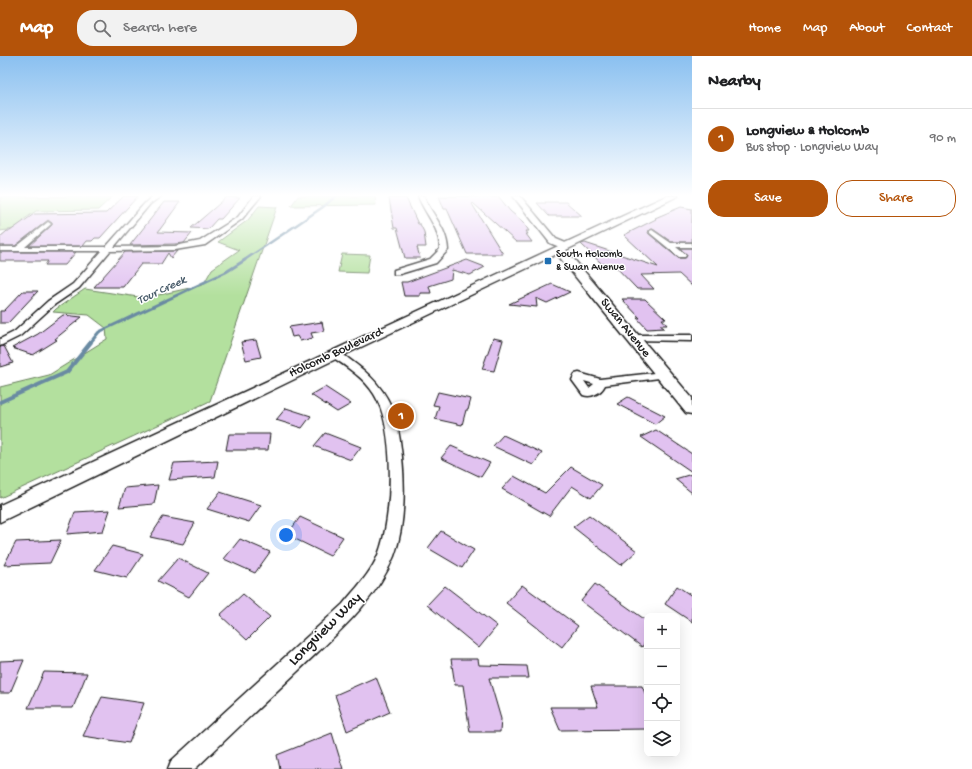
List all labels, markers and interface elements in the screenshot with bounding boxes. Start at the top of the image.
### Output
search box [77,10,357,46]
text: Map [20,17,53,40]
icon: search [91,17,113,39]
text: Search here [123,19,197,37]
text: Home [749,20,781,37]
text: Map [803,20,827,37]
text: About [849,20,885,37]
text: Contact [907,20,952,37]
text: Nearby [708,72,761,92]
text: Longview & Holcomb [746,122,869,140]
text: 1 [718,131,724,146]
text: 90 m [930,131,956,146]
text: Bus stop · Longview Way [746,140,878,155]
button: Save [708,180,828,217]
button: Share [836,180,956,217]
place label: South Holcomb & Swan Avenue [556,249,625,274]
marker: South Holcomb & Swan Avenue [543,256,553,266]
water label: Tour Creek [135,273,190,308]
street label: Swan Avenue [597,295,654,361]
street label: Holcomb Boulevard [287,324,386,381]
pin: 1 [388,401,414,431]
your location [276,525,296,545]
street label: Longview Way [285,589,367,671]
map controls [644,613,680,757]
button: + [644,613,680,649]
button: − [644,649,680,685]
button: locate [644,685,680,721]
button: layers [644,721,680,757]

